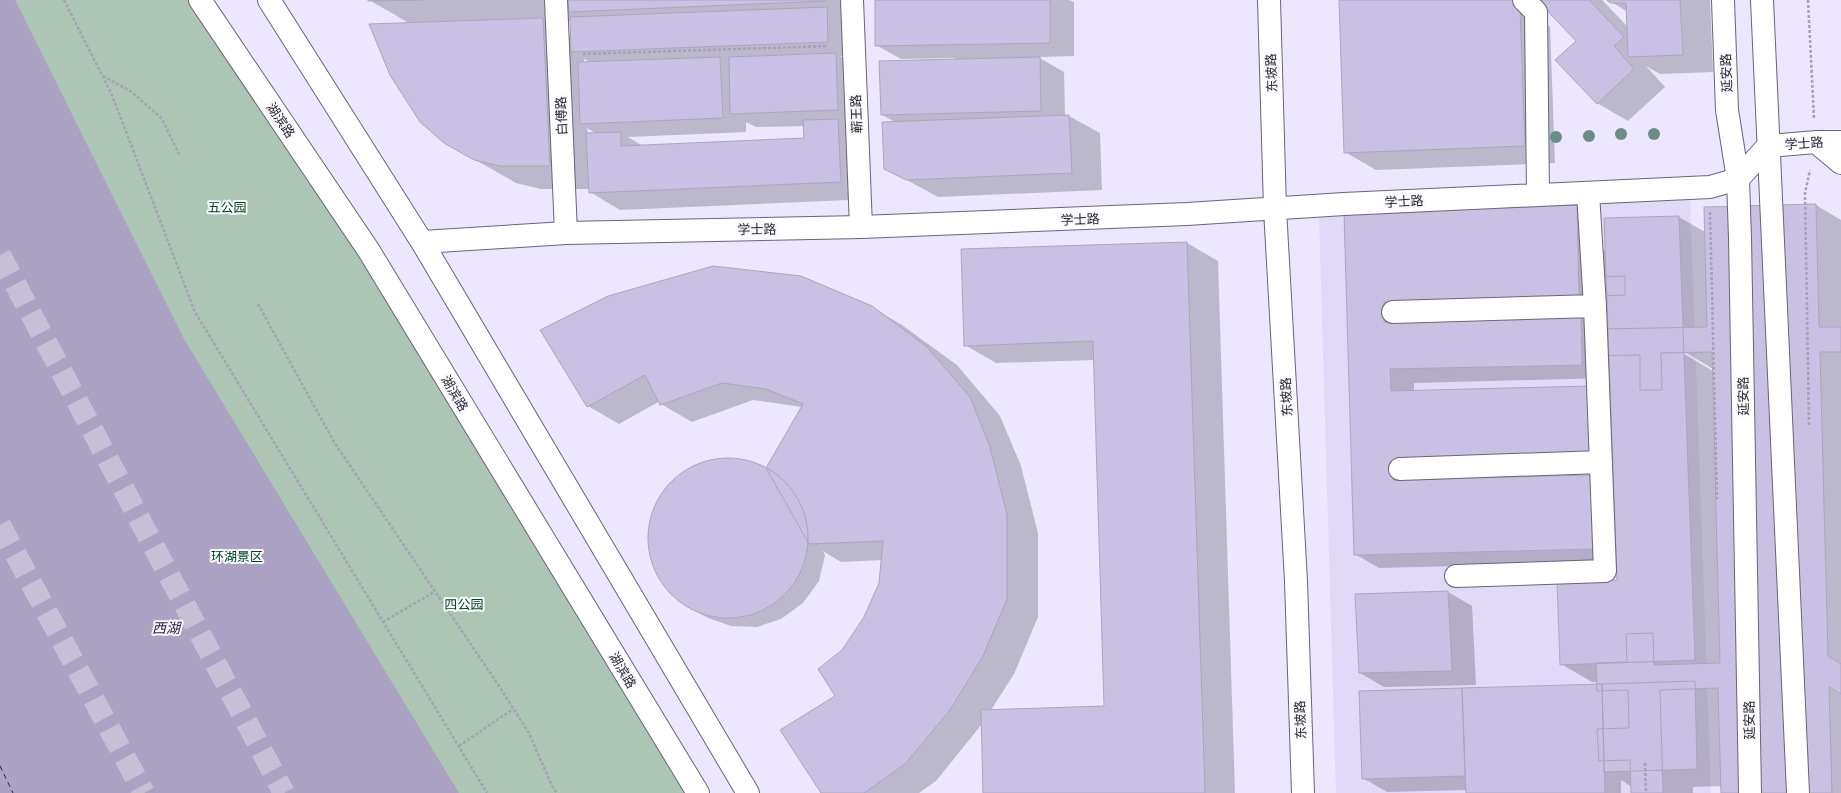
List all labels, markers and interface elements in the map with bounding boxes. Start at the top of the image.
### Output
street label: 东坡路 [1262,53,1282,93]
street label: 延安路 [1717,53,1737,93]
street label: 蕲王路 [847,94,867,134]
street label: 白傅路 [552,96,572,136]
street label: 湖滨路 [262,99,299,142]
street label: 学士路 [1784,134,1824,154]
street label: 学士路 [1384,192,1424,212]
park label: 五公园 [207,199,247,217]
street label: 学士路 [1060,210,1100,230]
street label: 学士路 [737,221,777,239]
street label: 湖滨路 [436,372,472,415]
street label: 延安路 [1735,376,1753,416]
street label: 东坡路 [1277,377,1297,417]
park label: 环湖景区 [211,548,263,566]
park label: 四公园 [444,596,484,614]
water label: 西湖 [152,619,182,638]
street label: 湖滨路 [604,649,640,692]
street label: 东坡路 [1291,700,1311,740]
street label: 延安路 [1741,700,1759,740]

